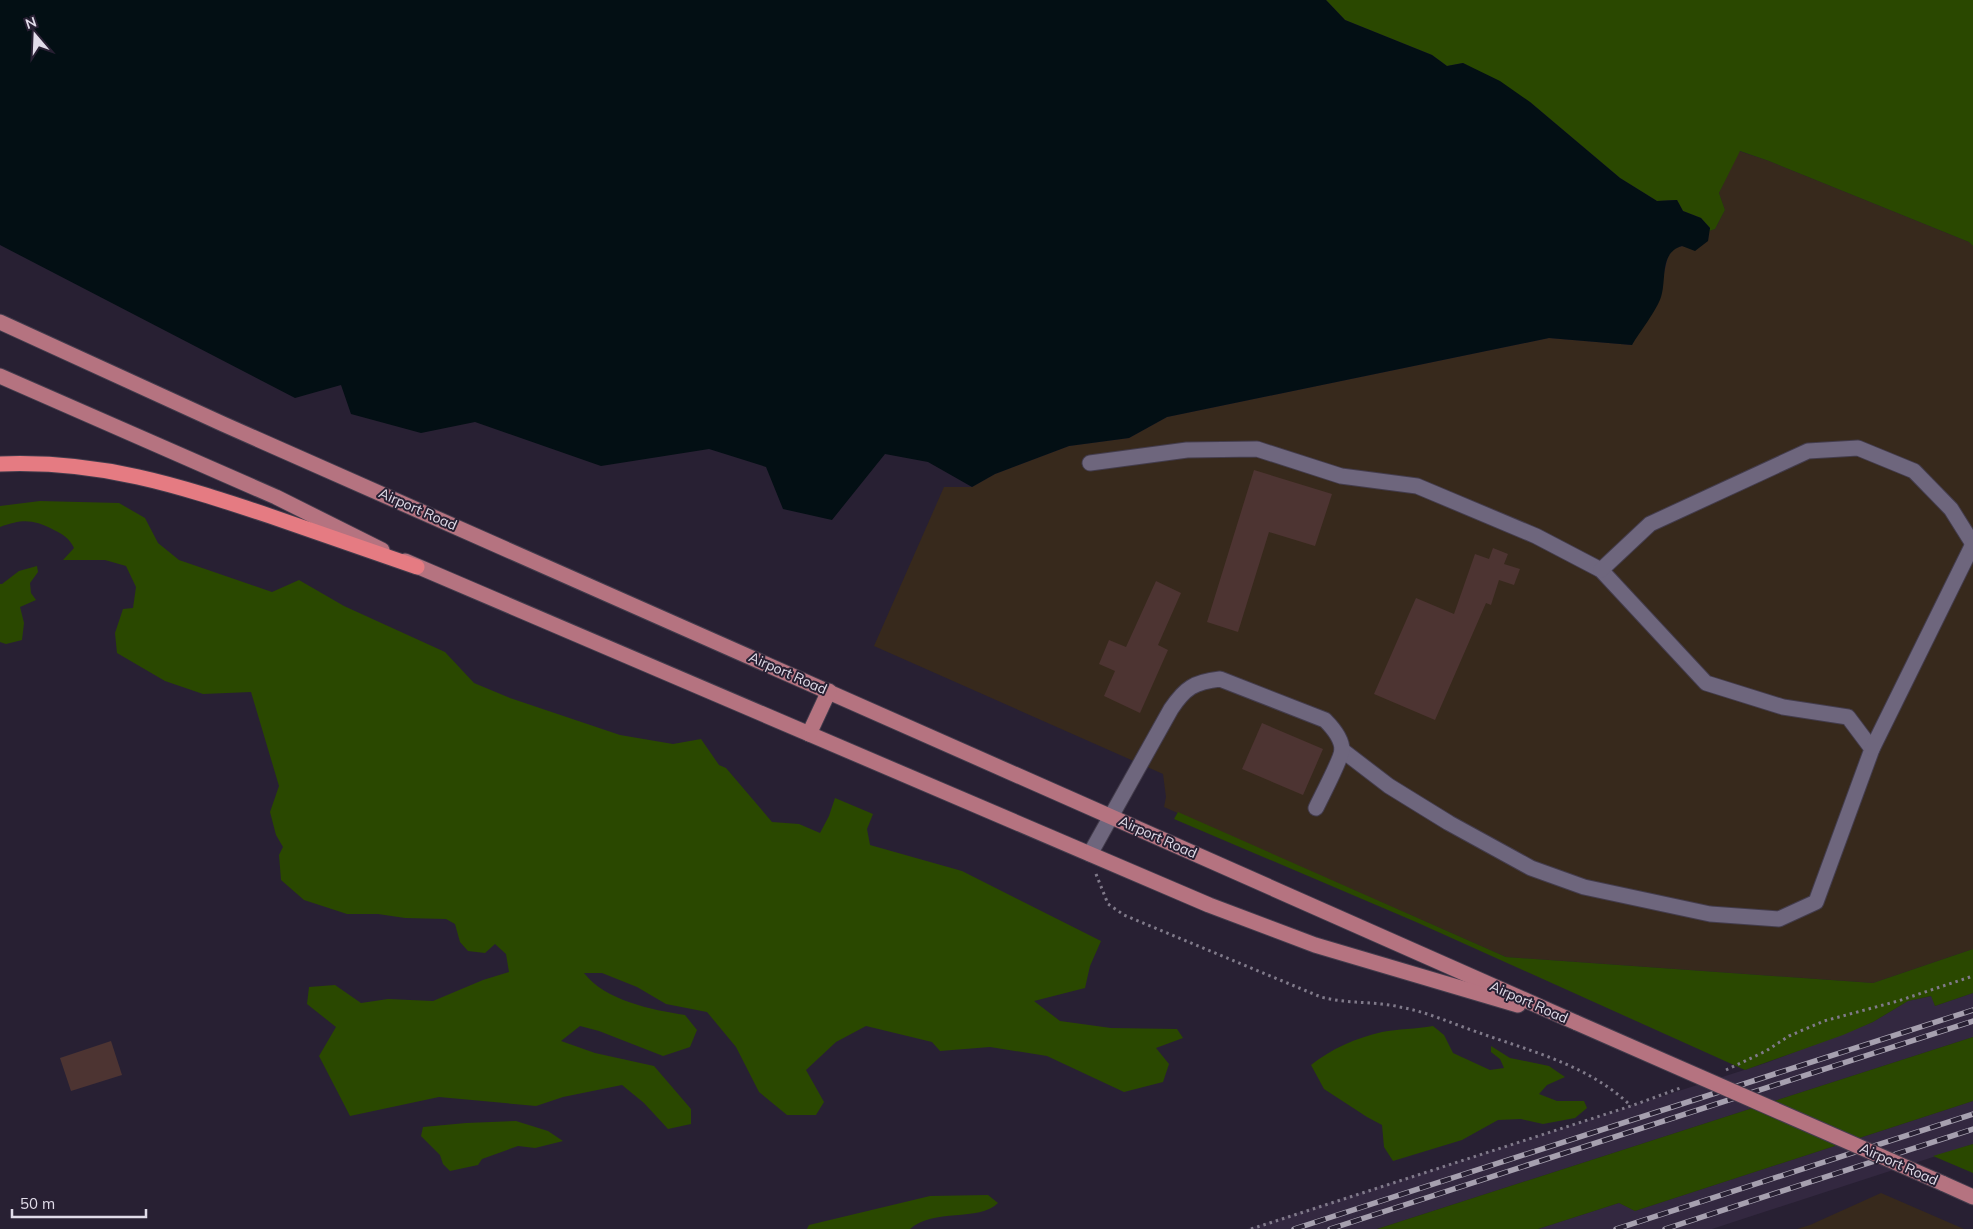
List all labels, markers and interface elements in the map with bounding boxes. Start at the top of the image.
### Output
north arrow [10,10,60,60]
text: N [23,12,39,33]
street label: Airport Road [376,484,460,534]
street label: Airport Road [746,648,830,698]
street label: Airport Road [1116,812,1200,862]
street label: Airport Road [1487,977,1571,1027]
street label: Airport Road [1857,1139,1941,1189]
scale bar [12,1186,146,1218]
text: 50 m [20,1194,55,1213]

